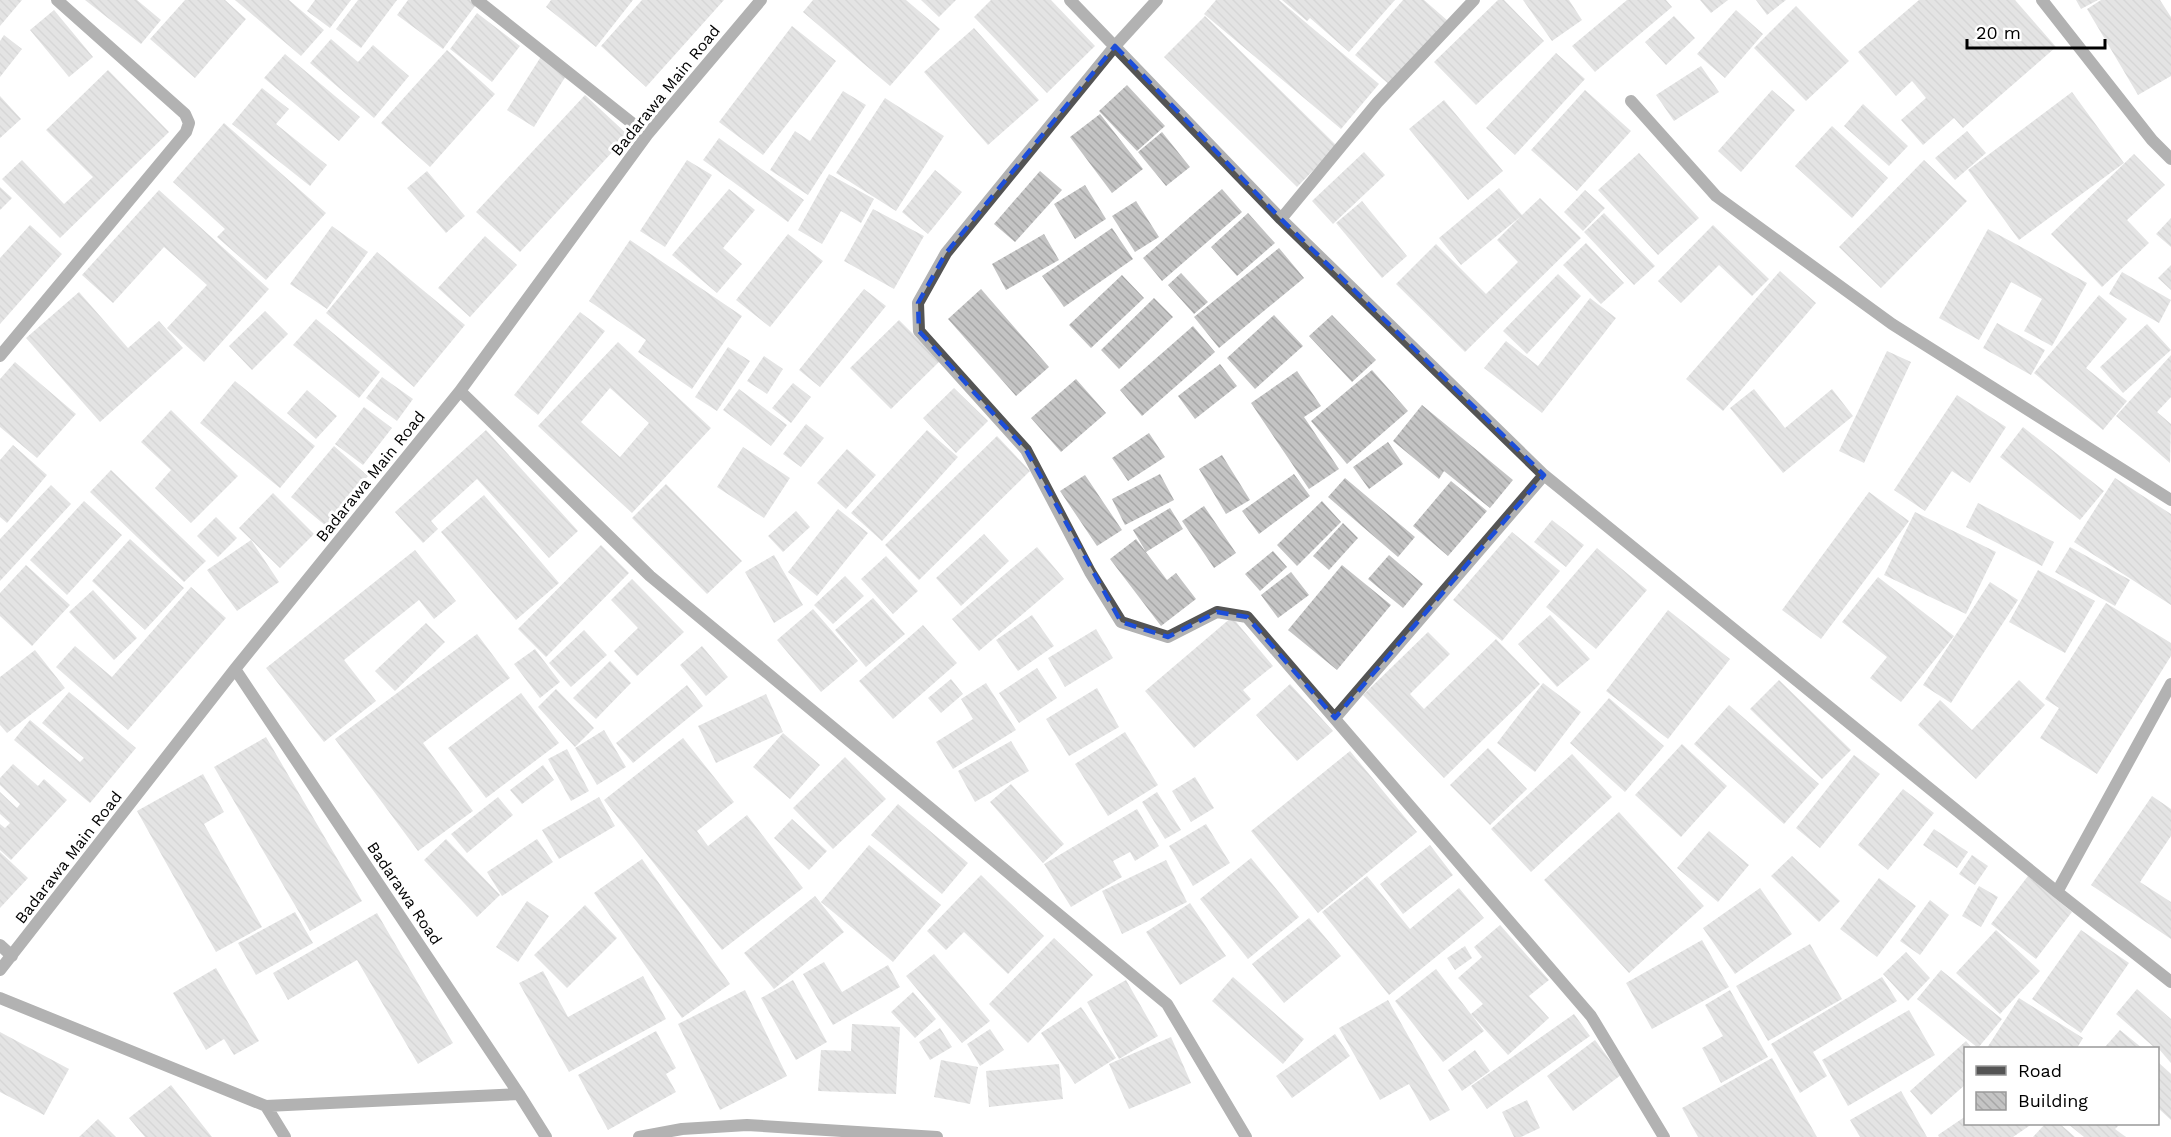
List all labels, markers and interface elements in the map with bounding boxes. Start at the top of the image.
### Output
scale bar [1967,12,2105,50]
street label: Badarawa Main Road [607,21,724,159]
text: 20 m [1976,22,2021,43]
street label: Badarawa Main Road [312,407,429,545]
street label: Badarawa Main Road [11,787,126,927]
street label: Badarawa Road [363,838,446,948]
legend [1964,1047,2159,1125]
text: Road [2018,1060,2062,1081]
text: Building [2018,1090,2088,1111]

